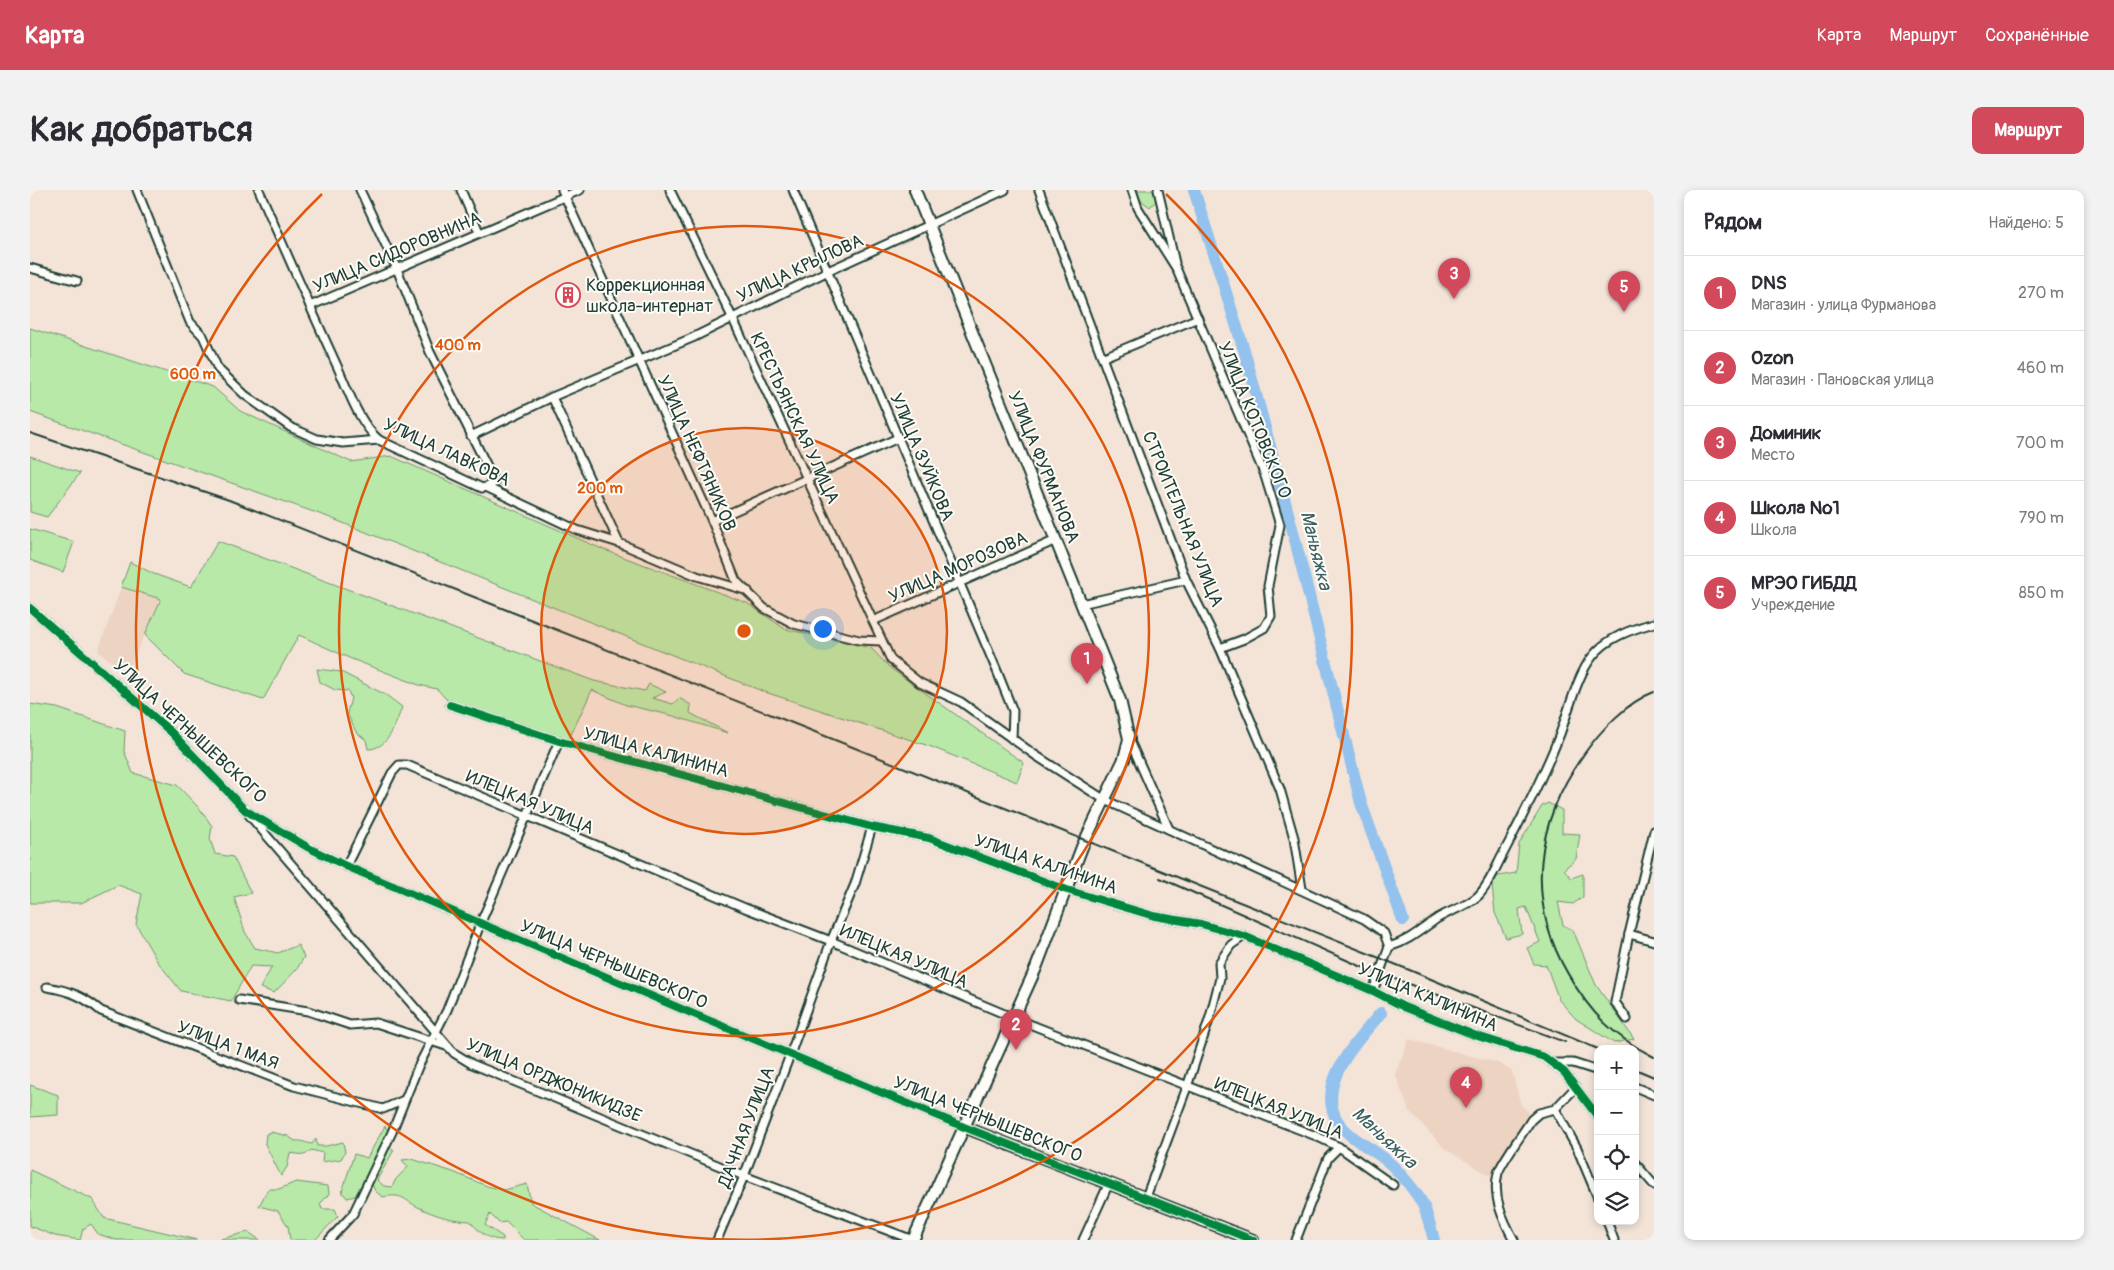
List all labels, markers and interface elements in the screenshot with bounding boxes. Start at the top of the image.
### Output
text: Карта [25,21,84,50]
text: Карта [1817,24,1861,47]
text: Маршрут [1889,24,1957,47]
text: Сохранённые [1985,24,2089,47]
button: Маршрут [1972,107,2084,154]
text: Как добраться [30,108,253,152]
street label: УЛИЦА СИДОРОВНИНА [310,206,485,298]
text: Рядом [1704,209,1762,236]
text: Найдено: 5 [1988,213,2064,233]
street label: УЛИЦА КРЫЛОВА [733,229,867,308]
pin: 3 [1438,258,1470,299]
pin: 5 [1608,271,1640,312]
text: DNS [1751,271,1787,295]
place label: Коррекционная школа-интернат [586,274,713,318]
building icon: Коррекционная школа-интернат [555,282,581,308]
text: 1 [1717,283,1723,303]
text: 270 m [2018,283,2064,303]
text: Магазин · улица Фурманова [1751,295,1936,315]
street label: КРЕСТЬЯНСКАЯ УЛИЦА [745,329,845,508]
text: 400 m [435,336,481,355]
street label: УЛИЦА КОТОВСКОГО [1213,338,1296,502]
text: Ozon [1751,346,1794,370]
text: 2 [1716,358,1724,378]
text: 460 m [2017,358,2064,378]
text: 600 m [170,365,216,384]
text: Магазин · Пановская улица [1751,370,1934,390]
street label: УЛИЦА НЕФТЯНИКОВ [652,372,741,535]
street label: УЛИЦА ФУРМАНОВА [1003,388,1085,547]
street label: УЛИЦА ЗУЙКОВА [884,390,959,525]
street label: УЛИЦА ЛАВКОВА [380,413,514,492]
text: Доминик [1751,421,1821,445]
street label: СТРОИТЕЛЬНАЯ УЛИЦА [1137,428,1228,611]
text: 3 [1716,433,1724,453]
text: 700 m [2016,433,2064,453]
text: Место [1751,445,1795,465]
text: 200 m [577,479,623,498]
text: Школа №1 [1751,496,1840,520]
water label: Маньяжка [1295,508,1338,593]
text: 4 [1715,508,1725,528]
text: 790 m [2019,508,2064,528]
text: Школа [1751,520,1797,540]
street label: УЛИЦА МОРОЗОВА [885,526,1032,608]
text: МРЭО ГИБДД [1751,571,1856,595]
text: 5 [1716,583,1724,603]
text: 850 m [2019,583,2064,603]
text: Учреждение [1751,595,1835,615]
your location [810,616,836,642]
centre of rings [735,622,753,640]
pin: 1 [1071,643,1103,684]
street label: УЛИЦА ЧЕРНЫШЕВСКОГО [108,654,271,808]
street label: УЛИЦА КАЛИНИНА [581,722,731,783]
street label: ИЛЕЦКАЯ УЛИЦА [462,765,598,840]
street label: УЛИЦА КАЛИНИНА [971,829,1121,900]
street label: УЛИЦА ЧЕРНЫШЕВСКОГО [517,915,711,1014]
street label: ИЛЕЦКАЯ УЛИЦА [836,919,972,994]
street label: УЛИЦА КАЛИНИНА [1354,958,1501,1037]
pin: 2 [1000,1009,1032,1050]
street label: УЛИЦА 1 МАЯ [174,1016,282,1075]
street label: УЛИЦА ОРДЖОНИКИДЗЕ [463,1033,645,1128]
map controls [1594,1045,1639,1225]
button: + [1594,1045,1639,1090]
street label: ДАЧНАЯ УЛИЦА [713,1063,780,1192]
pin: 4 [1450,1067,1482,1108]
street label: УЛИЦА ЧЕРНЫШЕВСКОГО [890,1071,1086,1168]
street label: ИЛЕЦКАЯ УЛИЦА [1211,1072,1347,1145]
button: − [1594,1090,1639,1135]
water label: Маньяжка [1347,1102,1423,1175]
button: locate [1594,1135,1639,1180]
button: layers [1594,1180,1639,1225]

